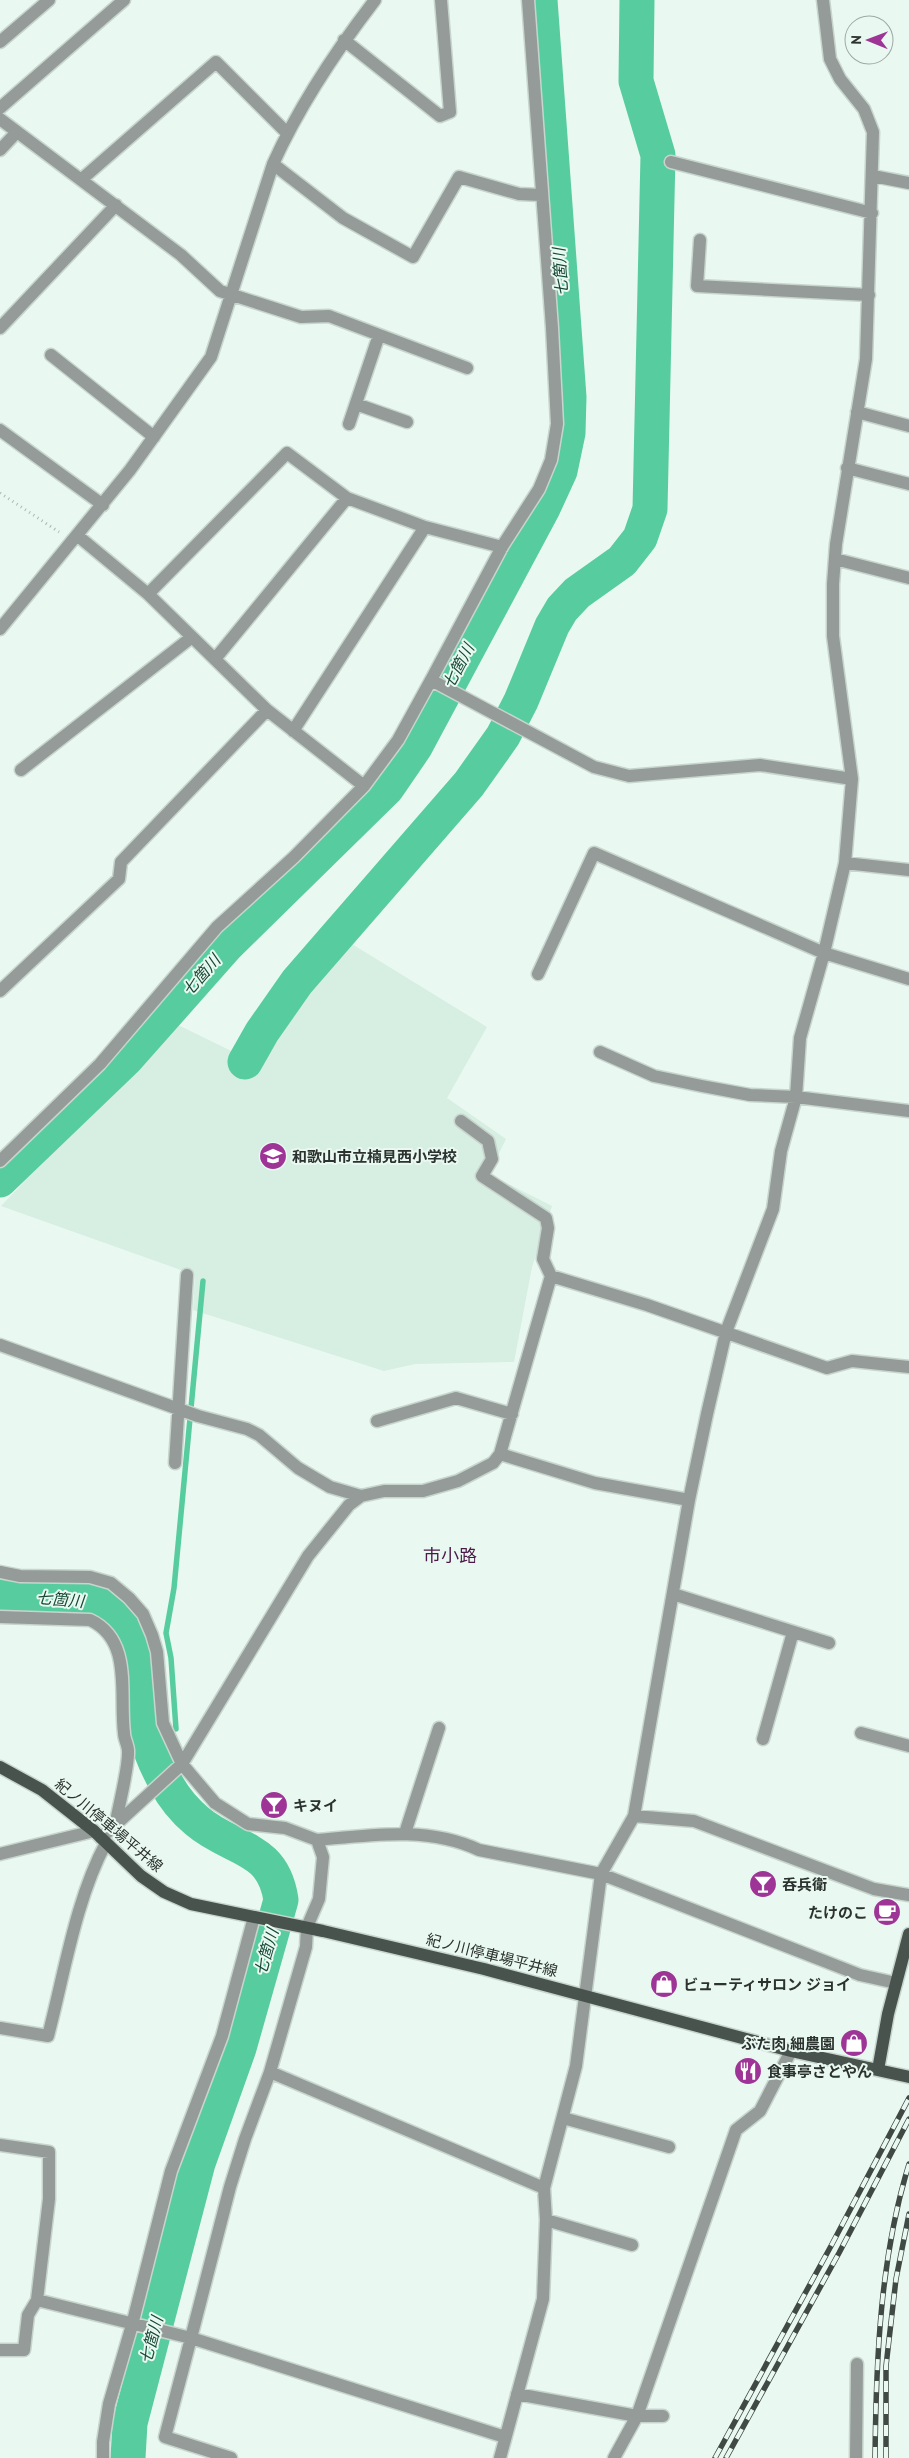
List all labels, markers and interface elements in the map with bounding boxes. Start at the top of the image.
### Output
north arrow [844,15,894,65]
text: N [847,35,865,45]
water label: 七箇川 [548,245,572,297]
water label: 七箇川 [438,638,479,692]
water label: 七箇川 [178,949,226,1000]
school or university icon: 和歌山市立楠見西小学校 [258,1141,288,1171]
place label: 和歌山市立楠見西小学校 [292,1147,457,1166]
district label: 市小路 [423,1544,477,1567]
water label: 七箇川 [35,1587,87,1611]
street label: 紀ノ川停車場平井線 [51,1774,167,1876]
bar icon: キヌイ [259,1790,289,1820]
place label: キヌイ [293,1796,338,1815]
bar icon: 呑兵衛 [748,1869,778,1899]
place label: 呑兵衛 [782,1875,827,1894]
cafe icon: たけのこ [872,1897,902,1927]
place label: たけのこ [808,1903,868,1922]
water label: 七箇川 [250,1924,283,1978]
street label: 紀ノ川停車場平井線 [424,1929,560,1981]
shop icon: ビューティサロン ジョイ [649,1969,679,1999]
place label: ビューティサロン ジョイ [683,1975,851,1994]
shop icon: ぶた肉 細農園 [839,2028,869,2058]
place label: ぶた肉 細農園 [741,2034,835,2053]
restaurant icon: 食事亭さとやん [733,2056,763,2086]
place label: 食事亭さとやん [767,2062,872,2081]
water label: 七箇川 [135,2312,167,2366]

